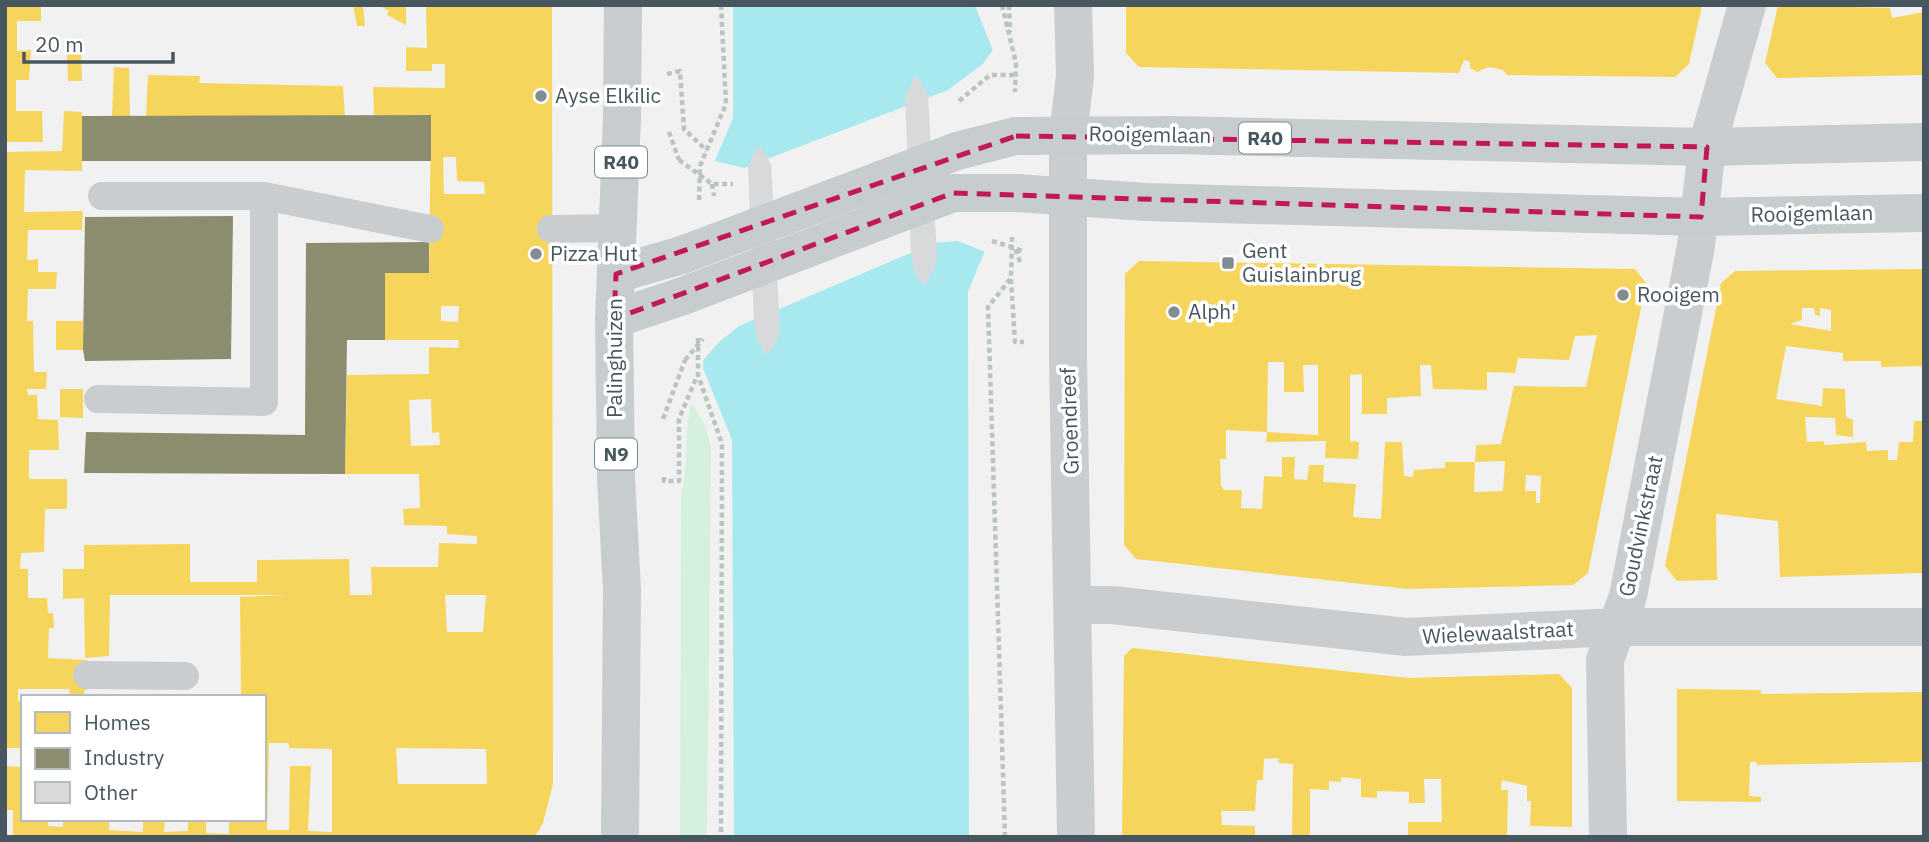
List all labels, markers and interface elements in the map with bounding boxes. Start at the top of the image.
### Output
scale bar [24,21,173,65]
text: 20 m [35,30,84,58]
place label: Ayse Elkilic [555,81,661,109]
marker: Ayse Elkilic [533,88,549,104]
street label: Rooigemlaan [1088,119,1212,149]
road number: R40 [1239,122,1291,154]
road number: R40 [595,146,647,178]
street label: Rooigemlaan [1750,198,1874,228]
place label: Gent Guislainbrug [1242,236,1361,288]
place label: Pizza Hut [550,239,638,267]
marker: Pizza Hut [528,246,544,262]
marker: Gent Guislainbrug [1220,255,1236,271]
place label: Rooigem [1637,280,1720,308]
marker: Rooigem [1615,287,1631,303]
place label: Alph' [1188,297,1236,325]
street label: Palinghuizen [600,298,628,418]
marker: Alph' [1166,304,1182,320]
street label: Groendreef [1053,367,1085,475]
road number: N9 [595,438,637,470]
street label: Goudvinkstraat [1611,453,1669,599]
street label: Wielewaalstraat [1422,614,1574,650]
legend [21,695,266,821]
text: Homes [84,708,151,736]
text: Industry [84,743,165,771]
text: Other [84,778,138,806]

